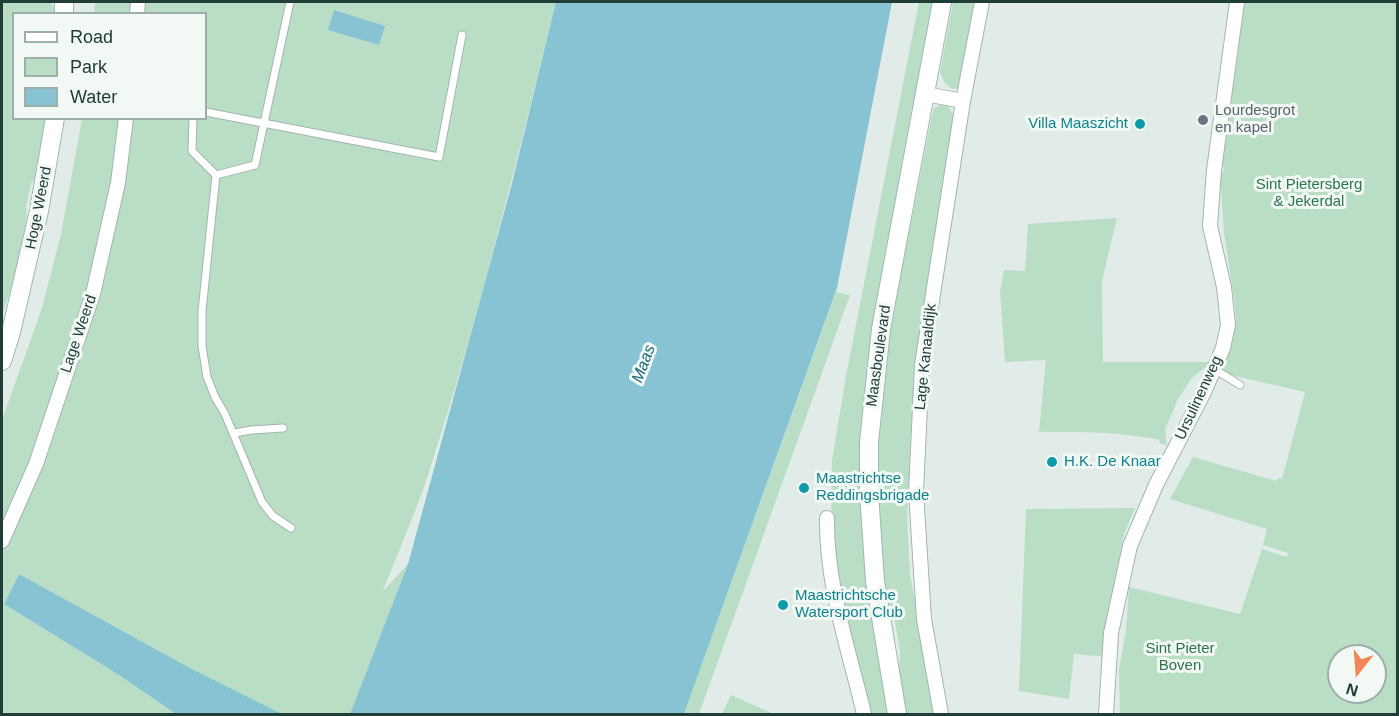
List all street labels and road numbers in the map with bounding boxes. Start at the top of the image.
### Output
street label: Hoge Weerd [22,165,56,251]
street label: Lage Weerd [57,293,101,375]
street label: Lage Kanaaldijk [911,303,941,411]
street label: Maasboulevard [863,304,895,408]
street label: Ursulinenweg [1172,353,1226,443]

